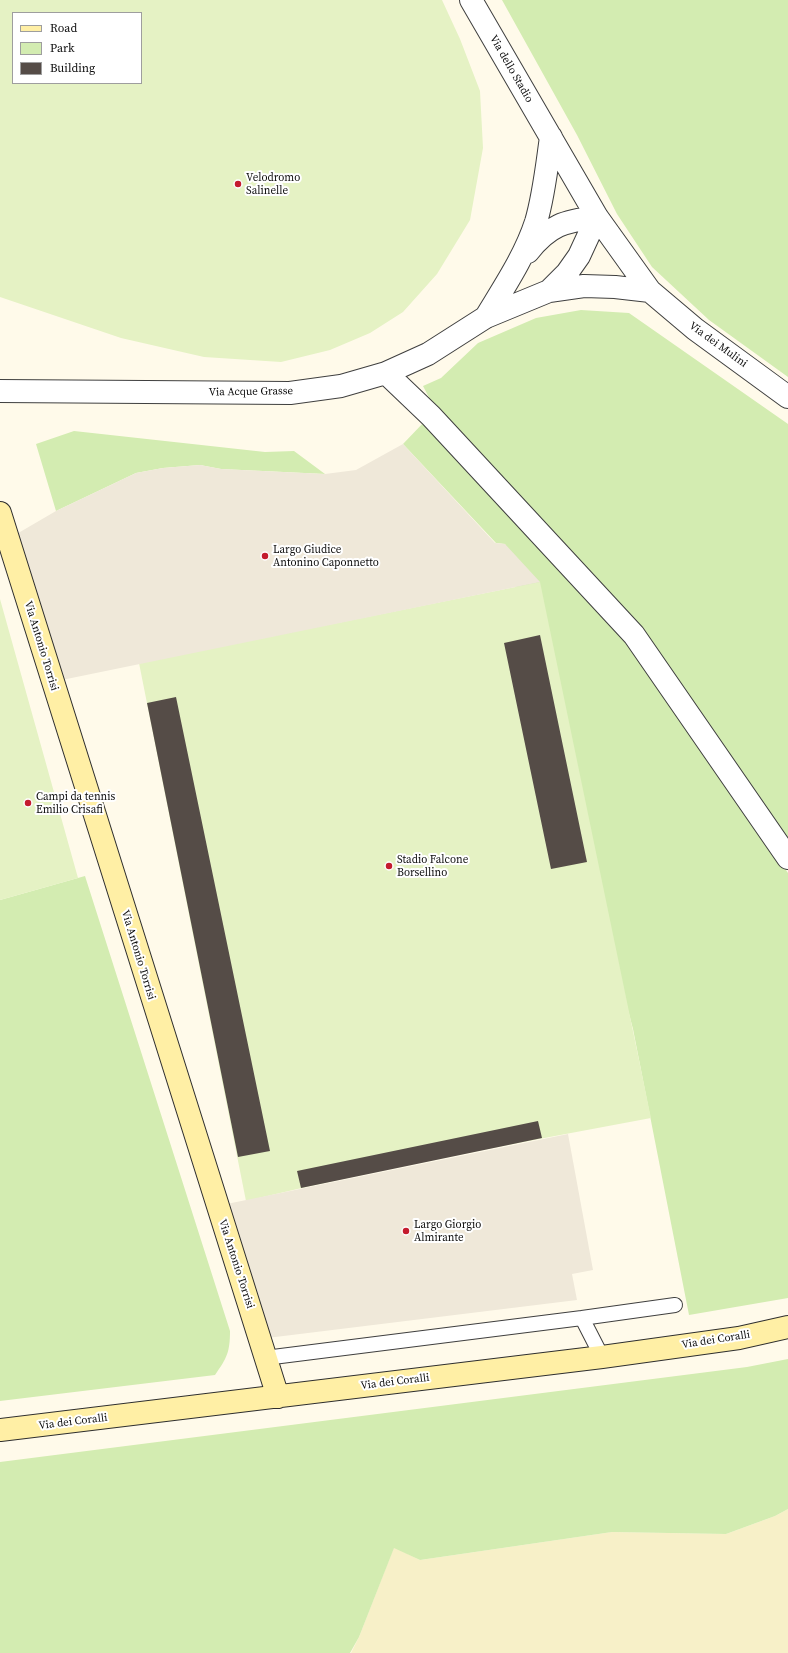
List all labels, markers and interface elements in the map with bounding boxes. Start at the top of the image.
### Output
legend [12,12,142,84]
text: Road [50,20,77,36]
street label: Via dello Stadio [486,33,536,105]
text: Park [50,40,75,56]
text: Building [50,60,95,76]
place label: Velodromo Salinelle [246,171,300,197]
marker: Velodromo Salinelle [233,179,243,189]
street label: Via dei Mulini [686,319,750,371]
street label: Via Acque Grasse [209,385,293,399]
place label: Largo Giudice Antonino Caponnetto [273,543,379,569]
marker: Largo Giudice Antonino Caponnetto [260,551,270,561]
street label: Via Antonio Torrisi [21,600,61,692]
place label: Campi da tennis Emilio Crisafi [36,790,115,816]
marker: Campi da tennis Emilio Crisafi [23,798,33,808]
place label: Stadio Falcone Borsellino [397,853,468,879]
marker: Stadio Falcone Borsellino [384,861,394,871]
street label: Via Antonio Torrisi [118,909,158,1001]
street label: Via Antonio Torrisi [215,1218,257,1310]
place label: Largo Giorgio Almirante [414,1218,481,1244]
marker: Largo Giorgio Almirante [401,1226,411,1236]
street label: Via dei Coralli [681,1328,751,1352]
street label: Via dei Coralli [360,1371,430,1393]
street label: Via dei Coralli [38,1411,108,1433]

